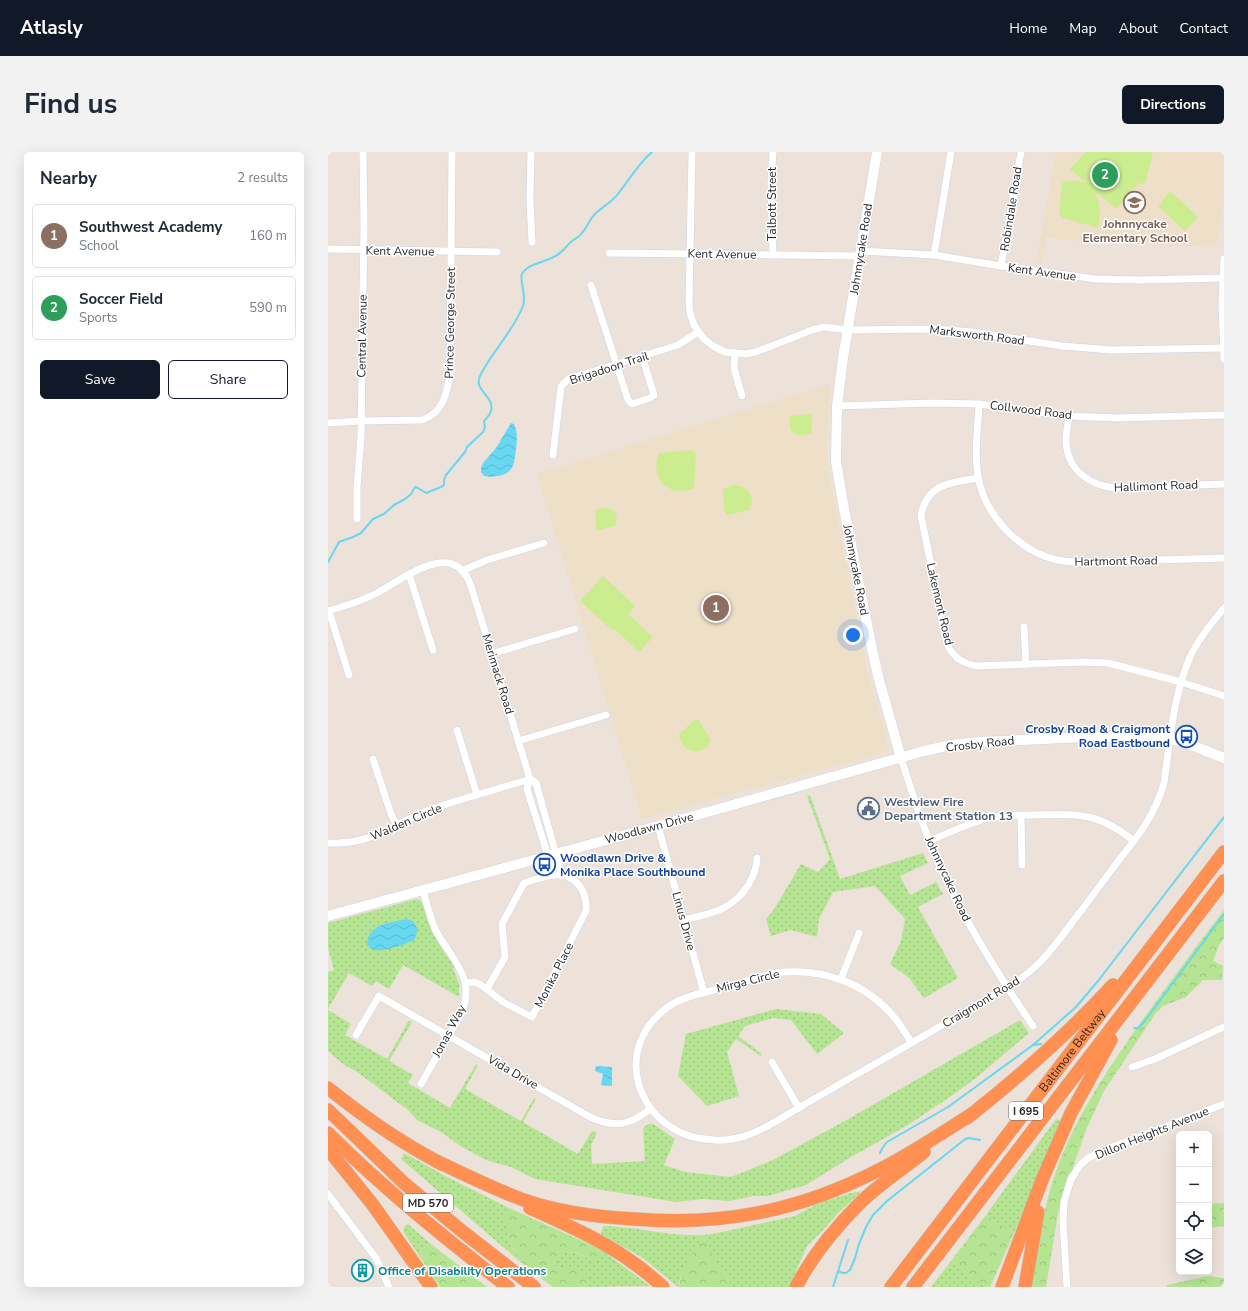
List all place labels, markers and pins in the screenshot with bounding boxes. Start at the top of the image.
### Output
pin: 2 [1092,160,1118,190]
school or university icon: Johnnycake Elementary School [1122,190,1148,216]
place label: Johnnycake Elementary School [1082,216,1188,246]
pin: 1 [703,593,729,623]
place label: Crosby Road & Craigmont Road Eastbound [1025,721,1170,751]
bus stop icon: Crosby Road & Craigmont Road Eastbound [1173,723,1199,749]
place label: Westview Fire Department Station 13 [884,794,1013,824]
public building icon: Westview Fire Department Station 13 [856,796,882,822]
place label: Woodlawn Drive & Monika Place Southbound [560,850,705,880]
bus stop icon: Woodlawn Drive & Monika Place Southbound [531,852,557,878]
building icon: Office of Disability Operations [349,1258,375,1284]
place label: Office of Disability Operations [378,1263,547,1279]

